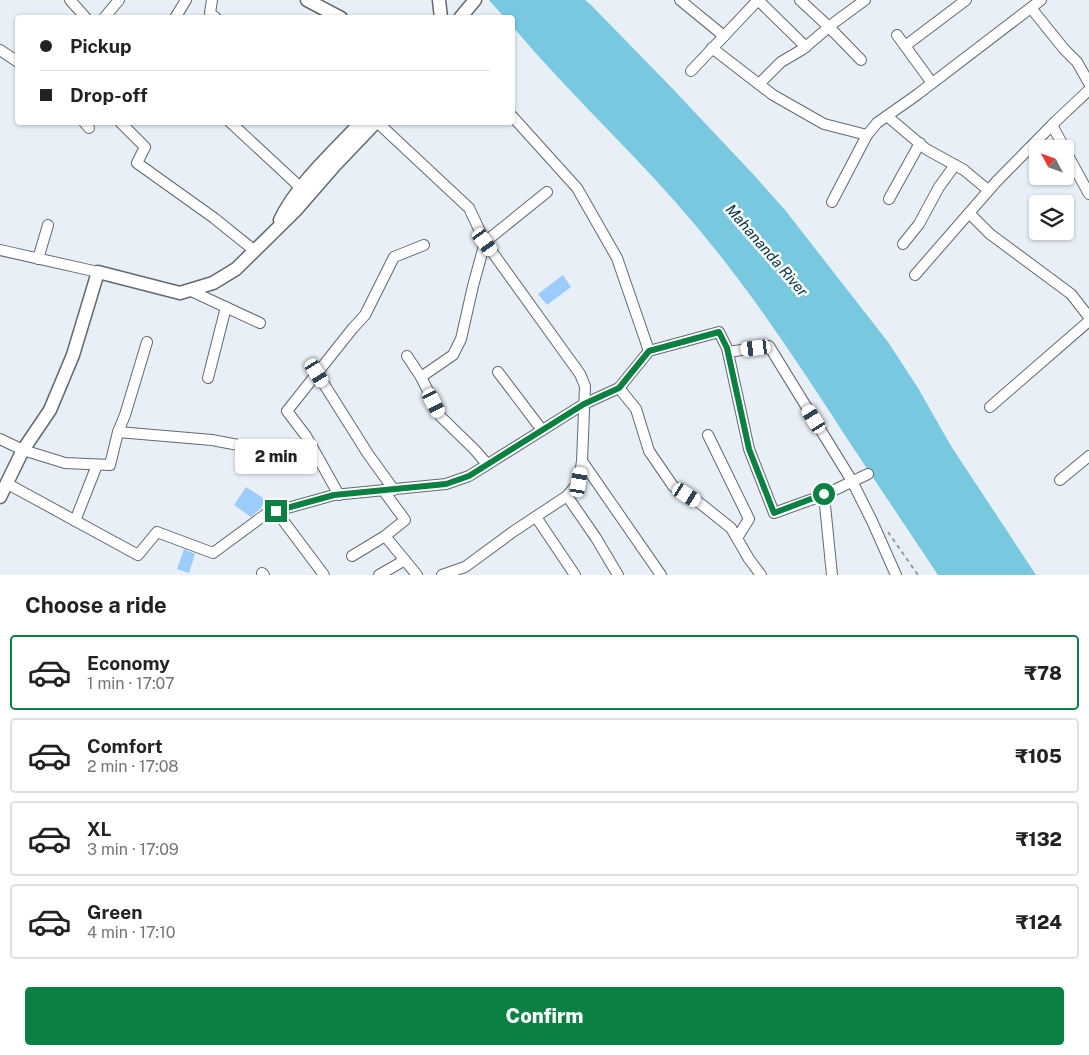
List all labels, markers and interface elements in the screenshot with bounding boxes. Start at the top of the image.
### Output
text: Pickup [70,35,132,57]
text: Drop-off [70,84,147,106]
north arrow [1029,140,1074,185]
map controls [1029,140,1074,240]
button: layers [1029,195,1074,240]
water label: Mahananda River [722,201,812,300]
car [470,225,499,259]
car [740,339,771,357]
car [302,356,331,390]
car [420,386,447,420]
car [799,402,828,436]
callout: 2 min [235,438,317,474]
text: 2 min [255,447,297,466]
car [569,466,588,498]
car [670,481,703,509]
route start [813,483,835,505]
route end [265,500,287,522]
text: Choose a ride [25,592,167,618]
icon: car [27,650,72,695]
text: Economy [87,652,170,674]
text: ₹78 [1024,662,1062,684]
text: 1 min · 17:07 [87,674,175,693]
icon: car [27,733,72,778]
text: Comfort [87,735,163,757]
text: ₹105 [1015,745,1062,767]
text: 2 min · 17:08 [87,757,179,776]
icon: car [27,816,72,861]
text: XL [87,818,112,840]
text: ₹132 [1016,828,1062,850]
text: 3 min · 17:09 [87,840,179,859]
icon: car [27,899,72,944]
text: Green [87,901,142,923]
text: ₹124 [1016,911,1062,933]
text: 4 min · 17:10 [87,923,175,942]
button: Confirm [25,987,1064,1045]

